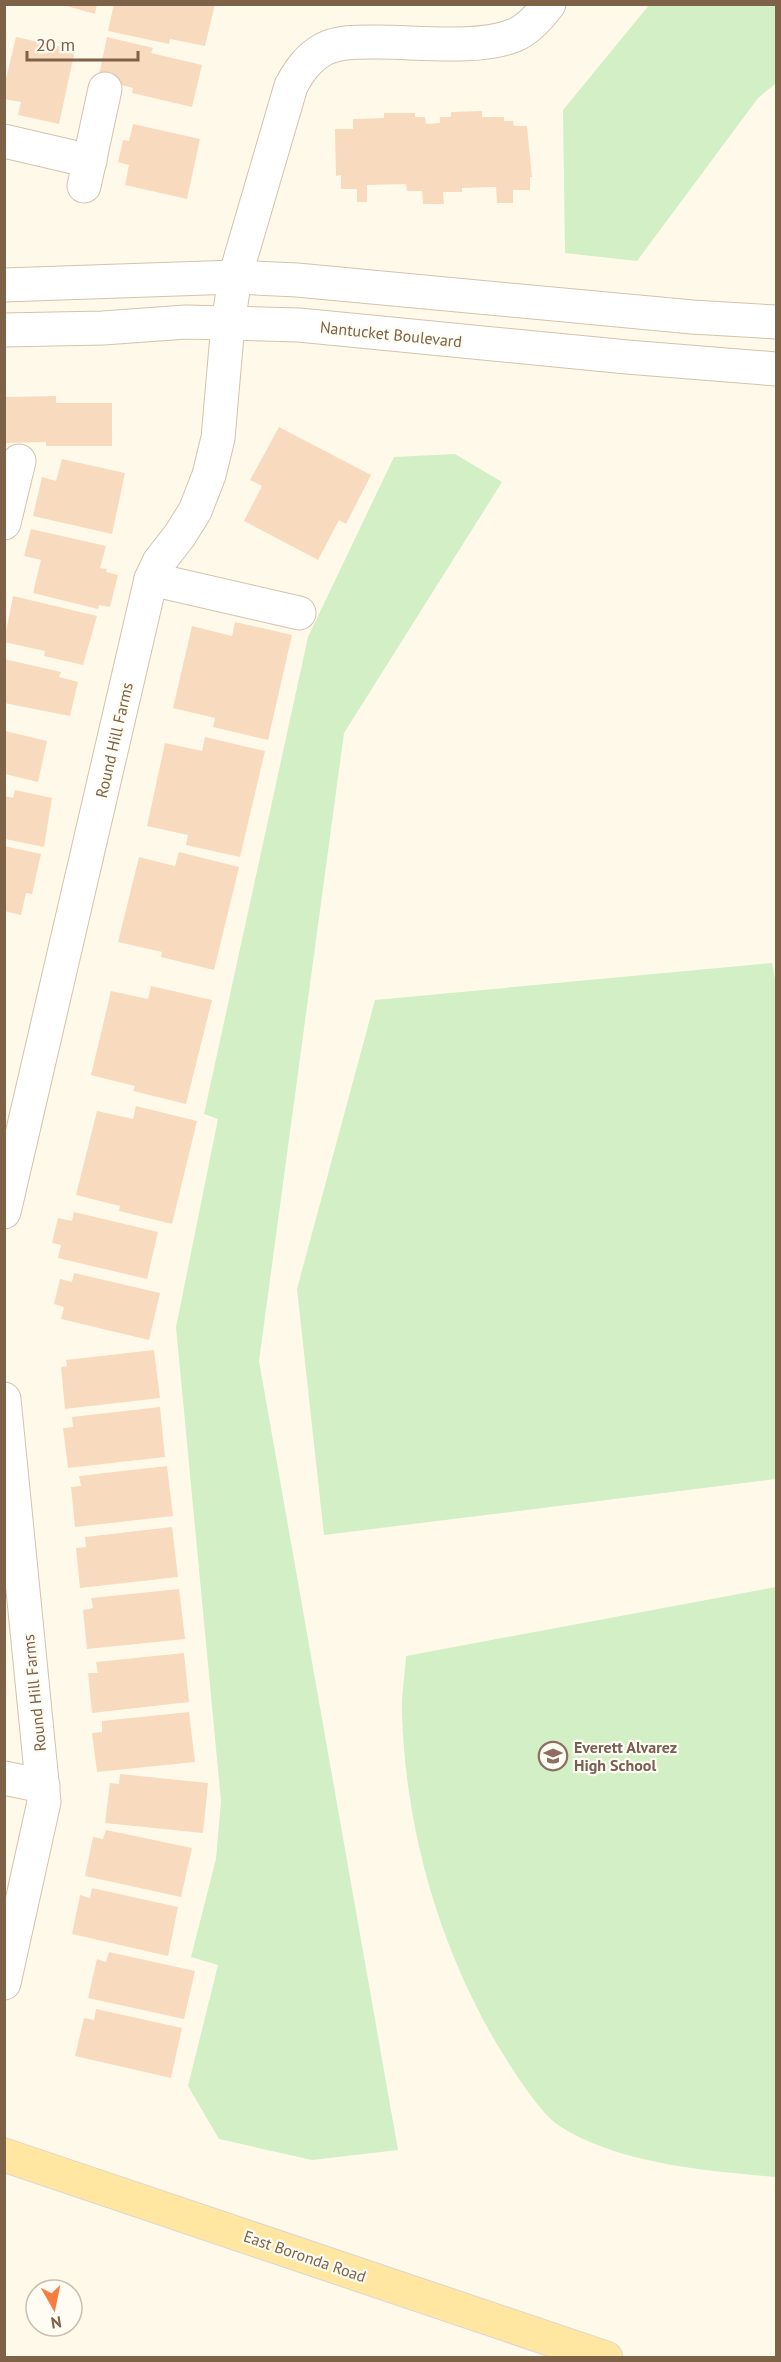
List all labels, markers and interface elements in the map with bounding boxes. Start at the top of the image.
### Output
scale bar [27,24,138,62]
text: 20 m [36,33,75,56]
street label: Nantucket Boulevard [319,317,463,351]
street label: Round Hill Farms [91,680,137,800]
street label: Round Hill Farms [18,1633,50,1753]
place label: Everett Alvarez High School [574,1737,677,1775]
school or university icon: Everett Alvarez High School [537,1740,569,1772]
street label: East Boronda Road [241,2226,369,2286]
north arrow [24,2278,84,2338]
text: N [50,2312,63,2334]

